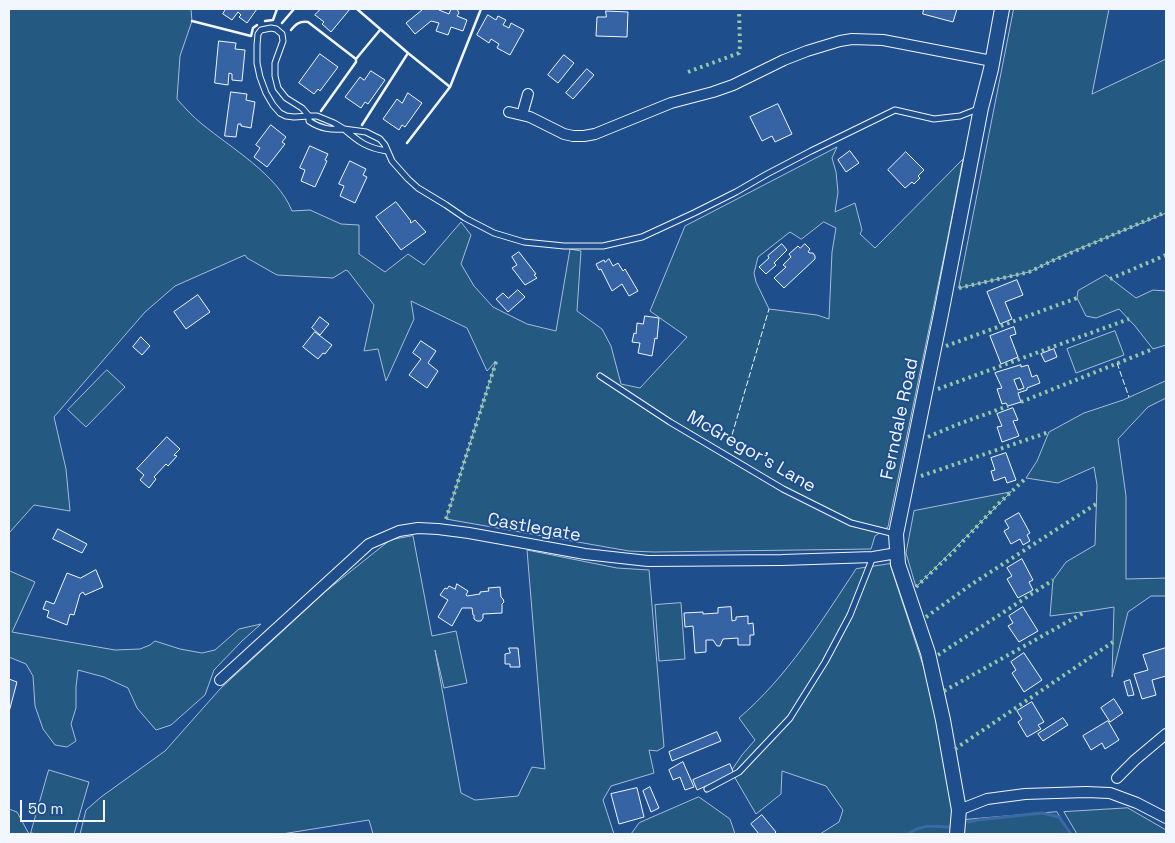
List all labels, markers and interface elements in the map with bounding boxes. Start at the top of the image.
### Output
street label: Ferndale Road [877,356,923,482]
street label: McGregor's Lane [683,406,819,498]
street label: Castlegate [486,509,582,547]
scale bar [22,790,108,822]
text: 50 m [28,799,63,818]

